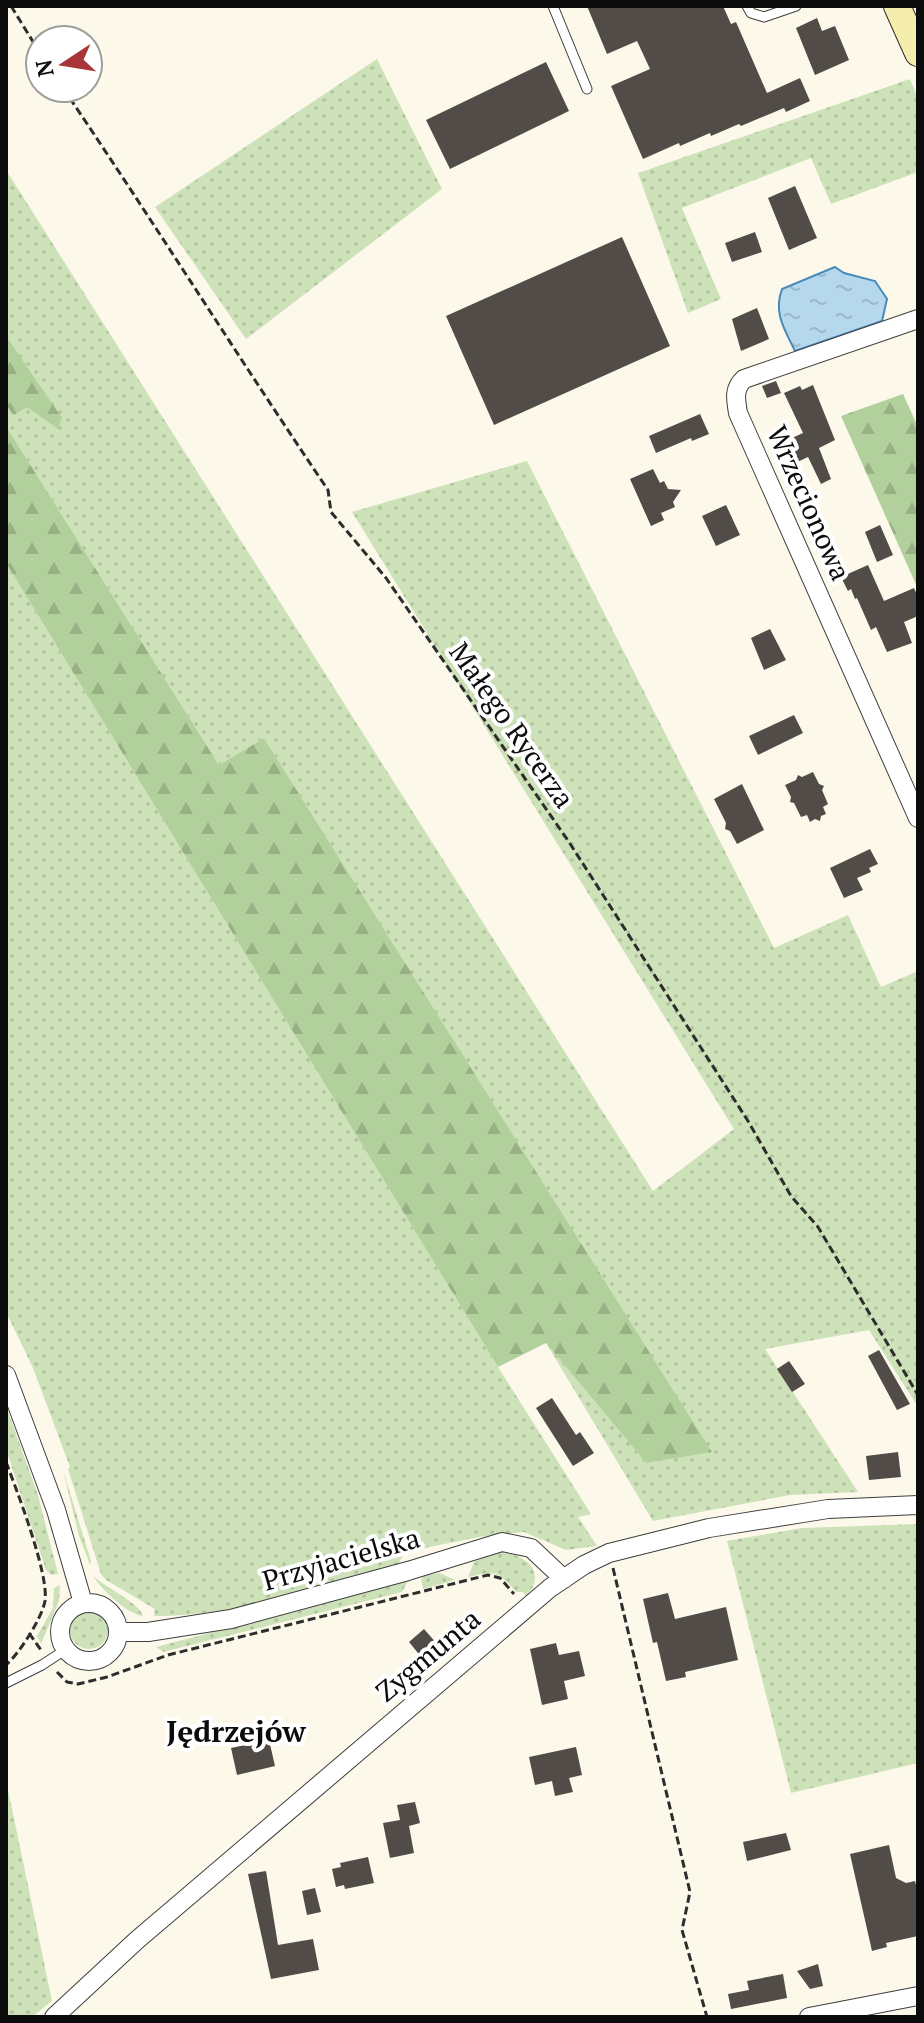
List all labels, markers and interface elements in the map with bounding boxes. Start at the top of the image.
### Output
north arrow [24,24,104,104]
text: N [28,57,60,79]
street label: Wrzecionowa [759,420,860,586]
street label: Małego Rycerza [442,635,583,815]
street label: Przyjacielska [258,1518,424,1599]
street label: Zygmunta [368,1600,488,1709]
district label: Jędrzejów [166,1711,306,1751]

